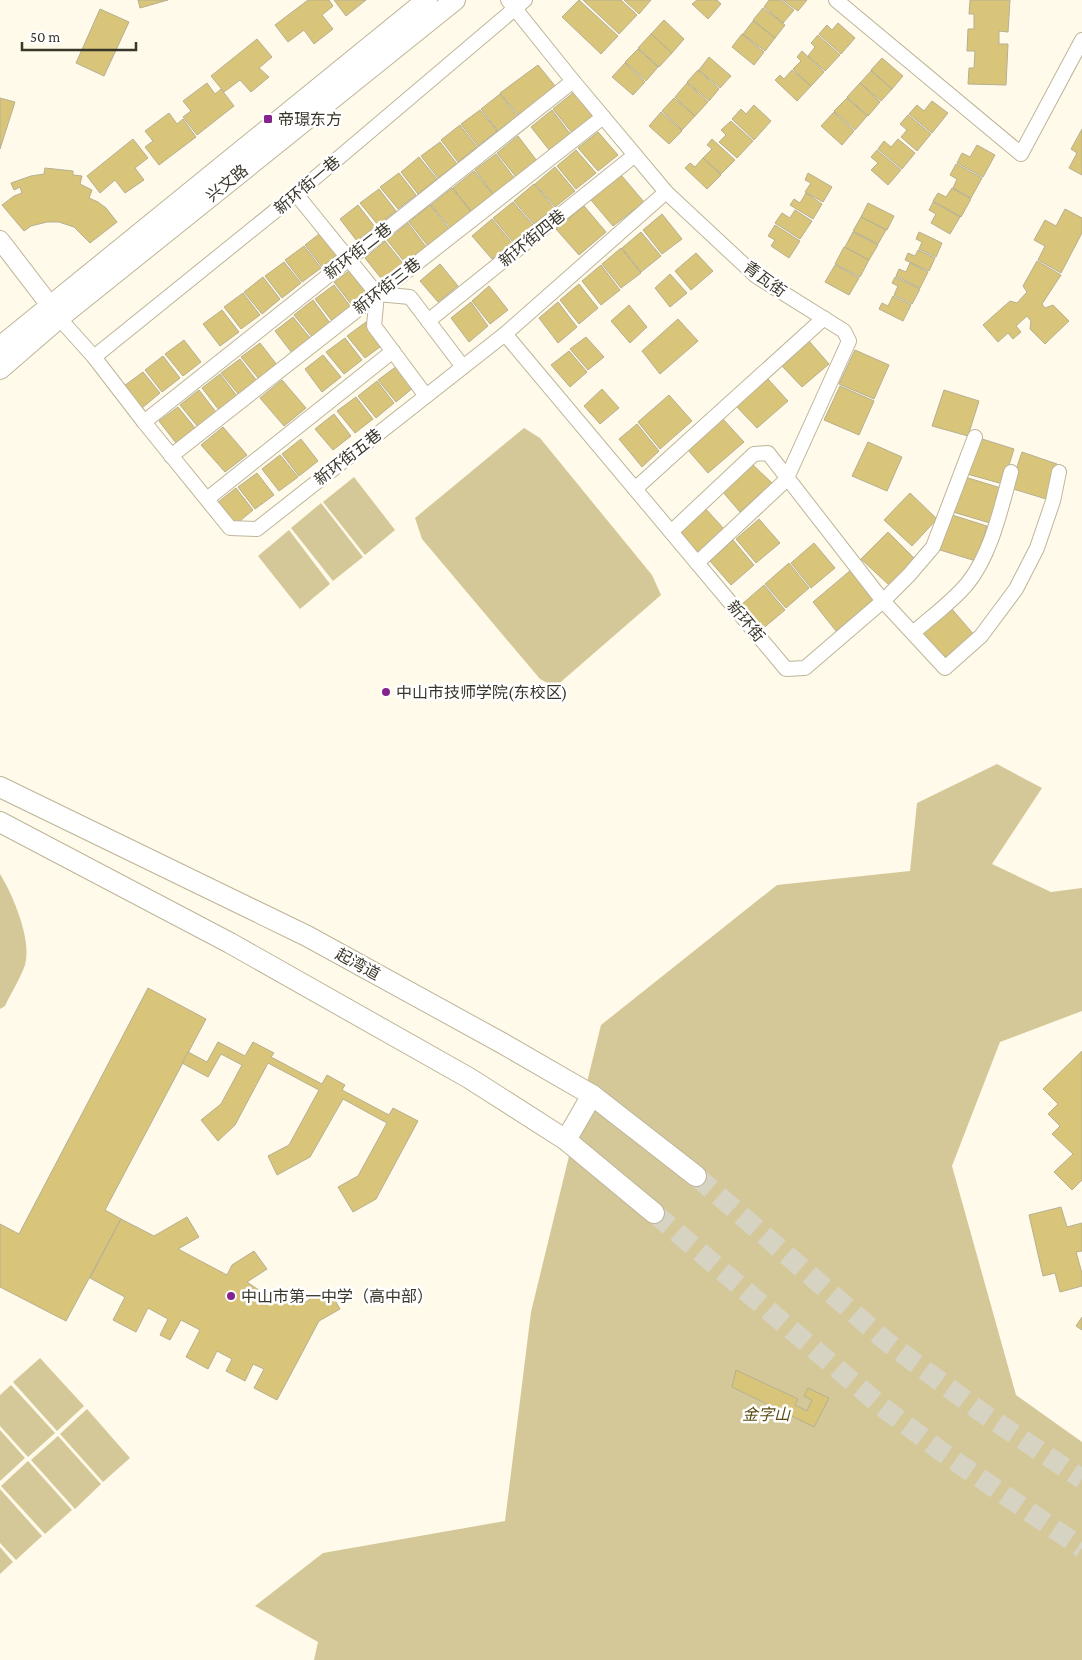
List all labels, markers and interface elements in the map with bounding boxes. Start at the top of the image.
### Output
scale bar [22,20,136,52]
text: 50 m [30,29,60,45]
place label: 帝璟东方 [278,111,342,128]
marker: 帝璟东方 [262,113,274,125]
street label: 新环街一巷 [271,153,343,217]
street label: 兴文路 [203,161,251,205]
street label: 新环街四巷 [496,206,568,270]
street label: 新环街二巷 [321,220,395,282]
street label: 新环街三巷 [350,255,424,317]
street label: 青瓦街 [741,258,789,300]
street label: 新环街五巷 [311,426,385,488]
street label: 新环街 [724,597,768,645]
place label: 中山市技师学院(东校区) [396,684,567,702]
marker: 中山市技师学院(东校区) [380,686,392,698]
street label: 起湾道 [333,945,383,983]
place label: 中山市第一中学（高中部） [241,1288,433,1305]
marker: 中山市第一中学（高中部） [225,1290,237,1302]
park label: 金字山 [742,1406,791,1423]

